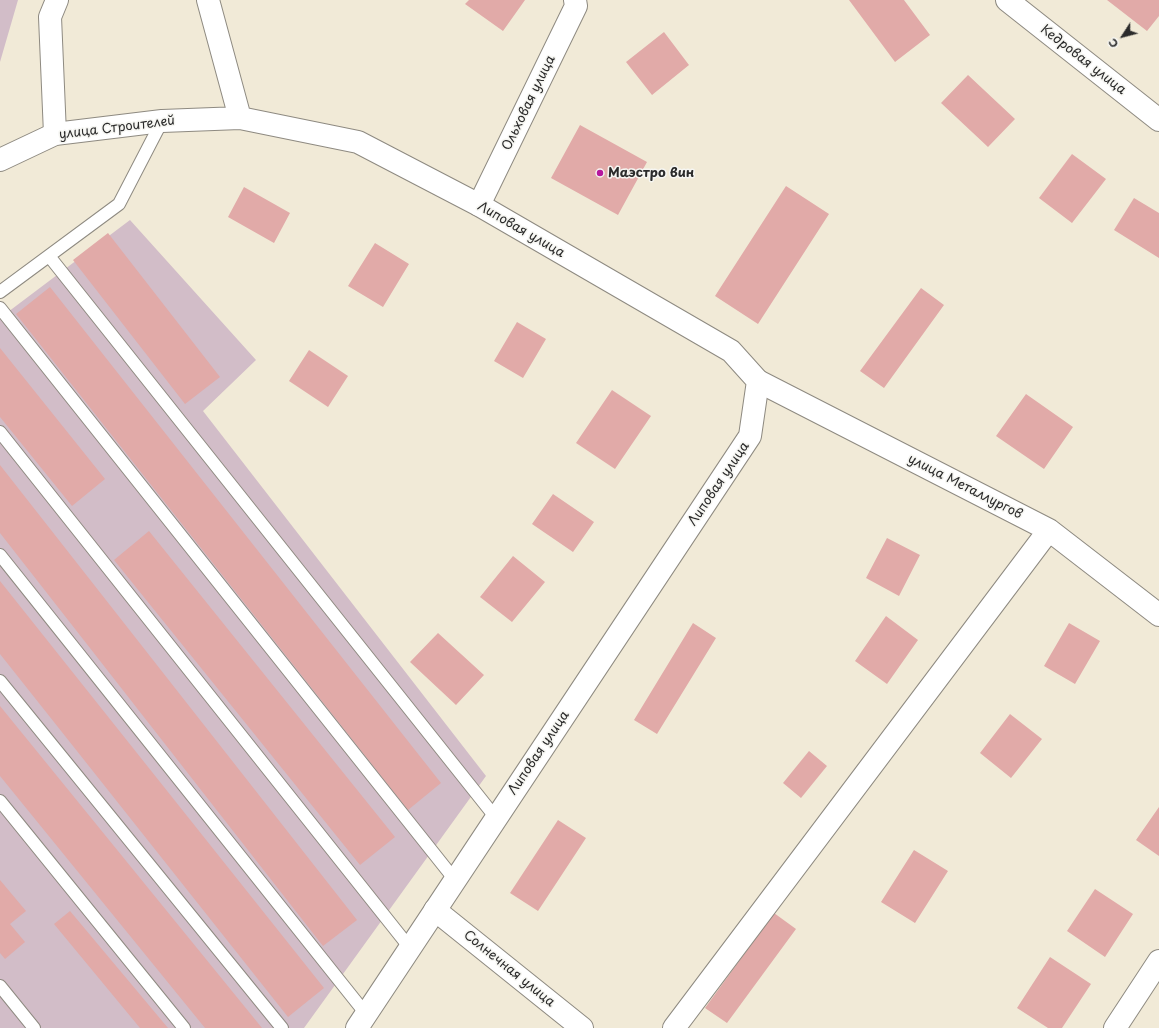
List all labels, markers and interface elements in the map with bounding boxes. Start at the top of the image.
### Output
north arrow [1103,16,1143,56]
street label: Кедровая улица [1037,22,1129,98]
text: С [1104,35,1122,52]
street label: Ольховая улица [499,53,559,153]
street label: улица Строителей [58,113,176,143]
place label: Маэстро вин [608,165,694,181]
marker: Маэстро вин [595,168,605,178]
street label: Липовая улица [475,199,567,261]
street label: Липовая улица [685,439,753,529]
street label: улица Металлургов [905,451,1025,523]
street label: Липовая улица [505,708,573,798]
street label: Солнечная улица [460,927,558,1011]

